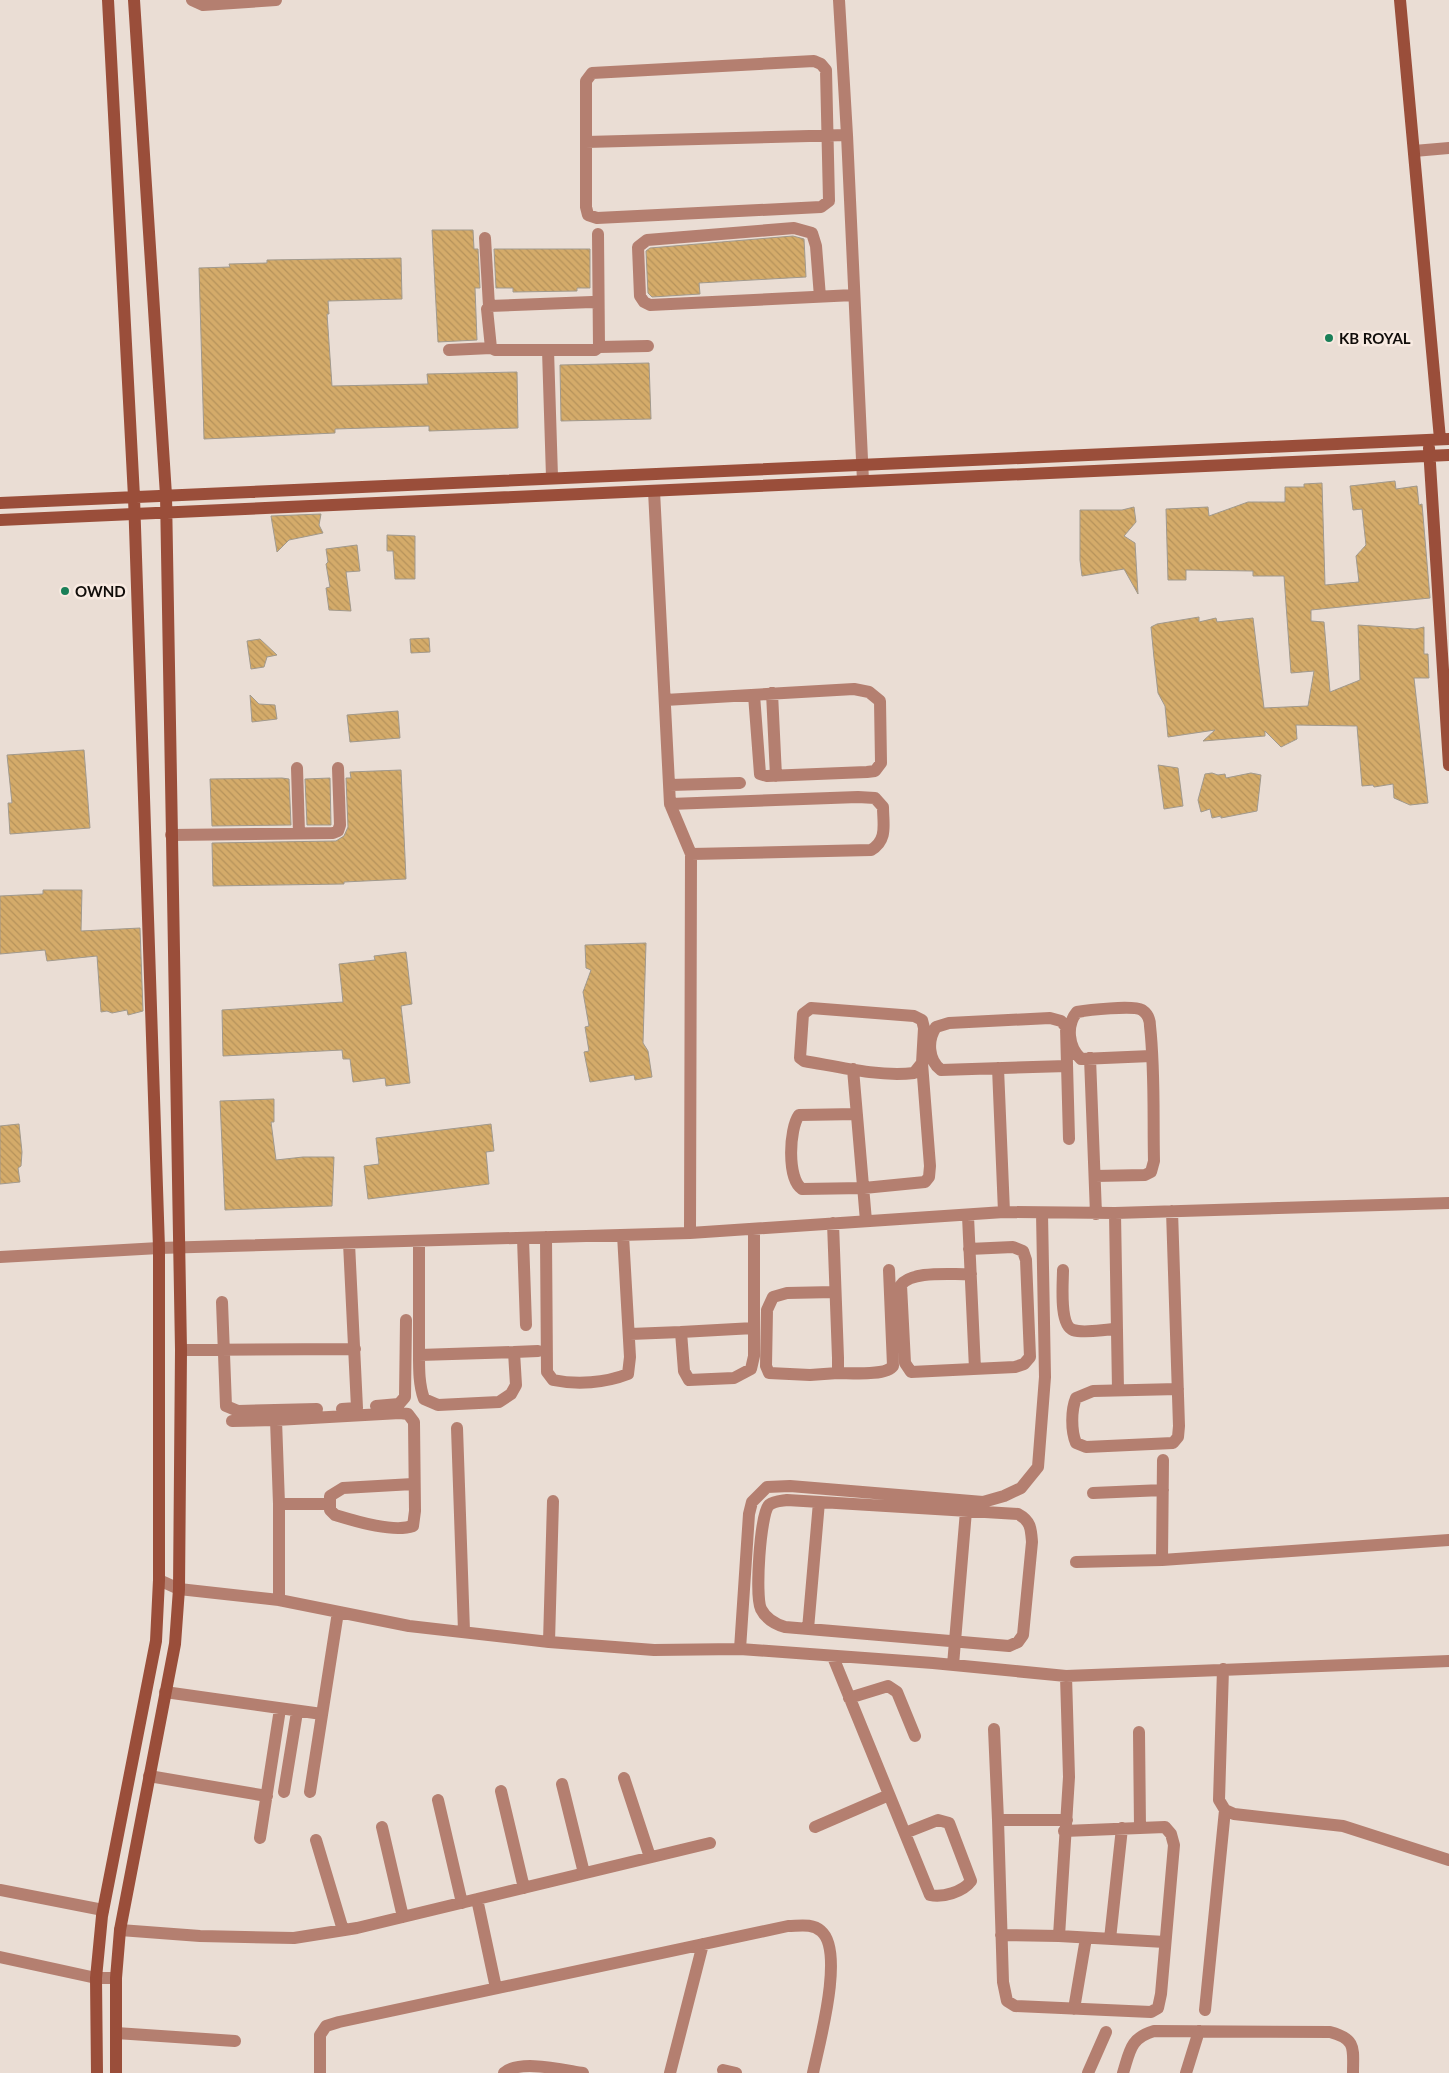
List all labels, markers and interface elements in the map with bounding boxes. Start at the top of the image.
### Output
place label: KB ROYAL [1339,329,1411,347]
marker: KB ROYAL [1323,332,1335,344]
place label: OWND [75,582,126,600]
marker: OWND [59,585,71,597]

